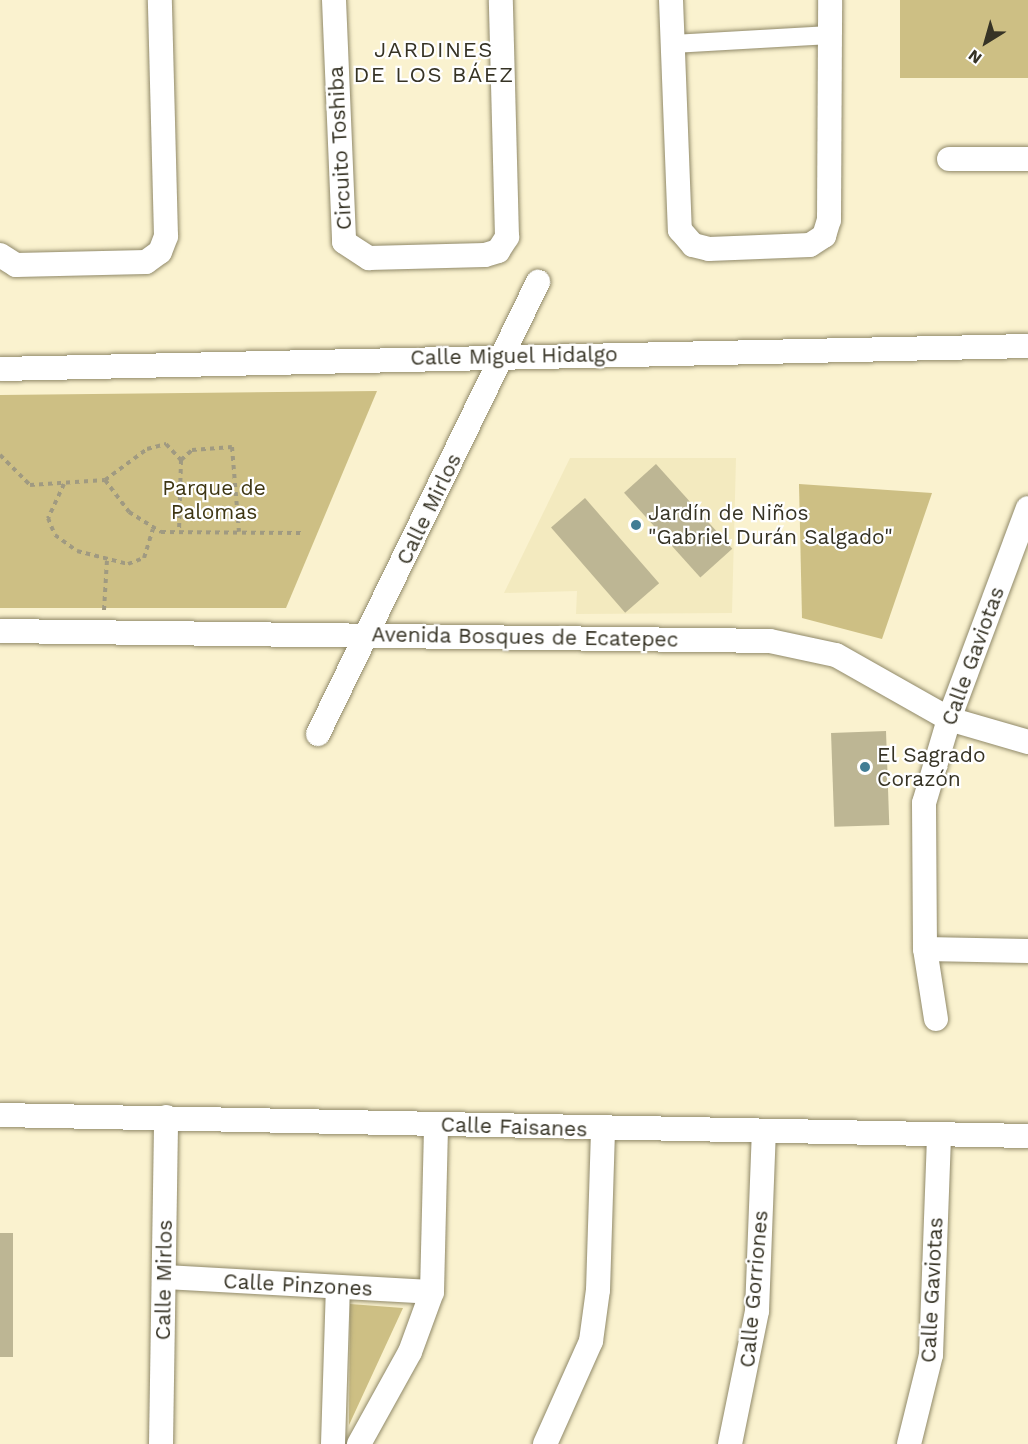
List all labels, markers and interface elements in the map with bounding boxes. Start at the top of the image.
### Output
north arrow [956,12,1016,72]
district label: JARDINES DE LOS BÁEZ [353,36,515,88]
text: N [964,46,985,68]
street label: Circuito Toshiba [323,65,357,231]
street label: Calle Miguel Hidalgo [410,342,618,370]
street label: Calle Mirlos [391,449,467,569]
park label: Parque de Palomas [162,475,266,525]
place label: Jardín de Niños "Gabriel Durán Salgado" [648,500,893,550]
marker: Jardín de Niños "Gabriel Durán Salgado" [629,518,643,532]
street label: Calle Gaviotas [936,583,1010,729]
street label: Avenida Bosques de Ecatepec [371,622,679,652]
place label: El Sagrado Corazón [877,742,986,792]
marker: El Sagrado Corazón [858,760,872,774]
street label: Calle Faisanes [440,1112,588,1142]
street label: Calle Gorriones [735,1209,773,1369]
street label: Calle Gaviotas [916,1217,948,1363]
street label: Calle Mirlos [150,1219,178,1341]
street label: Calle Pinzones [223,1269,373,1301]

